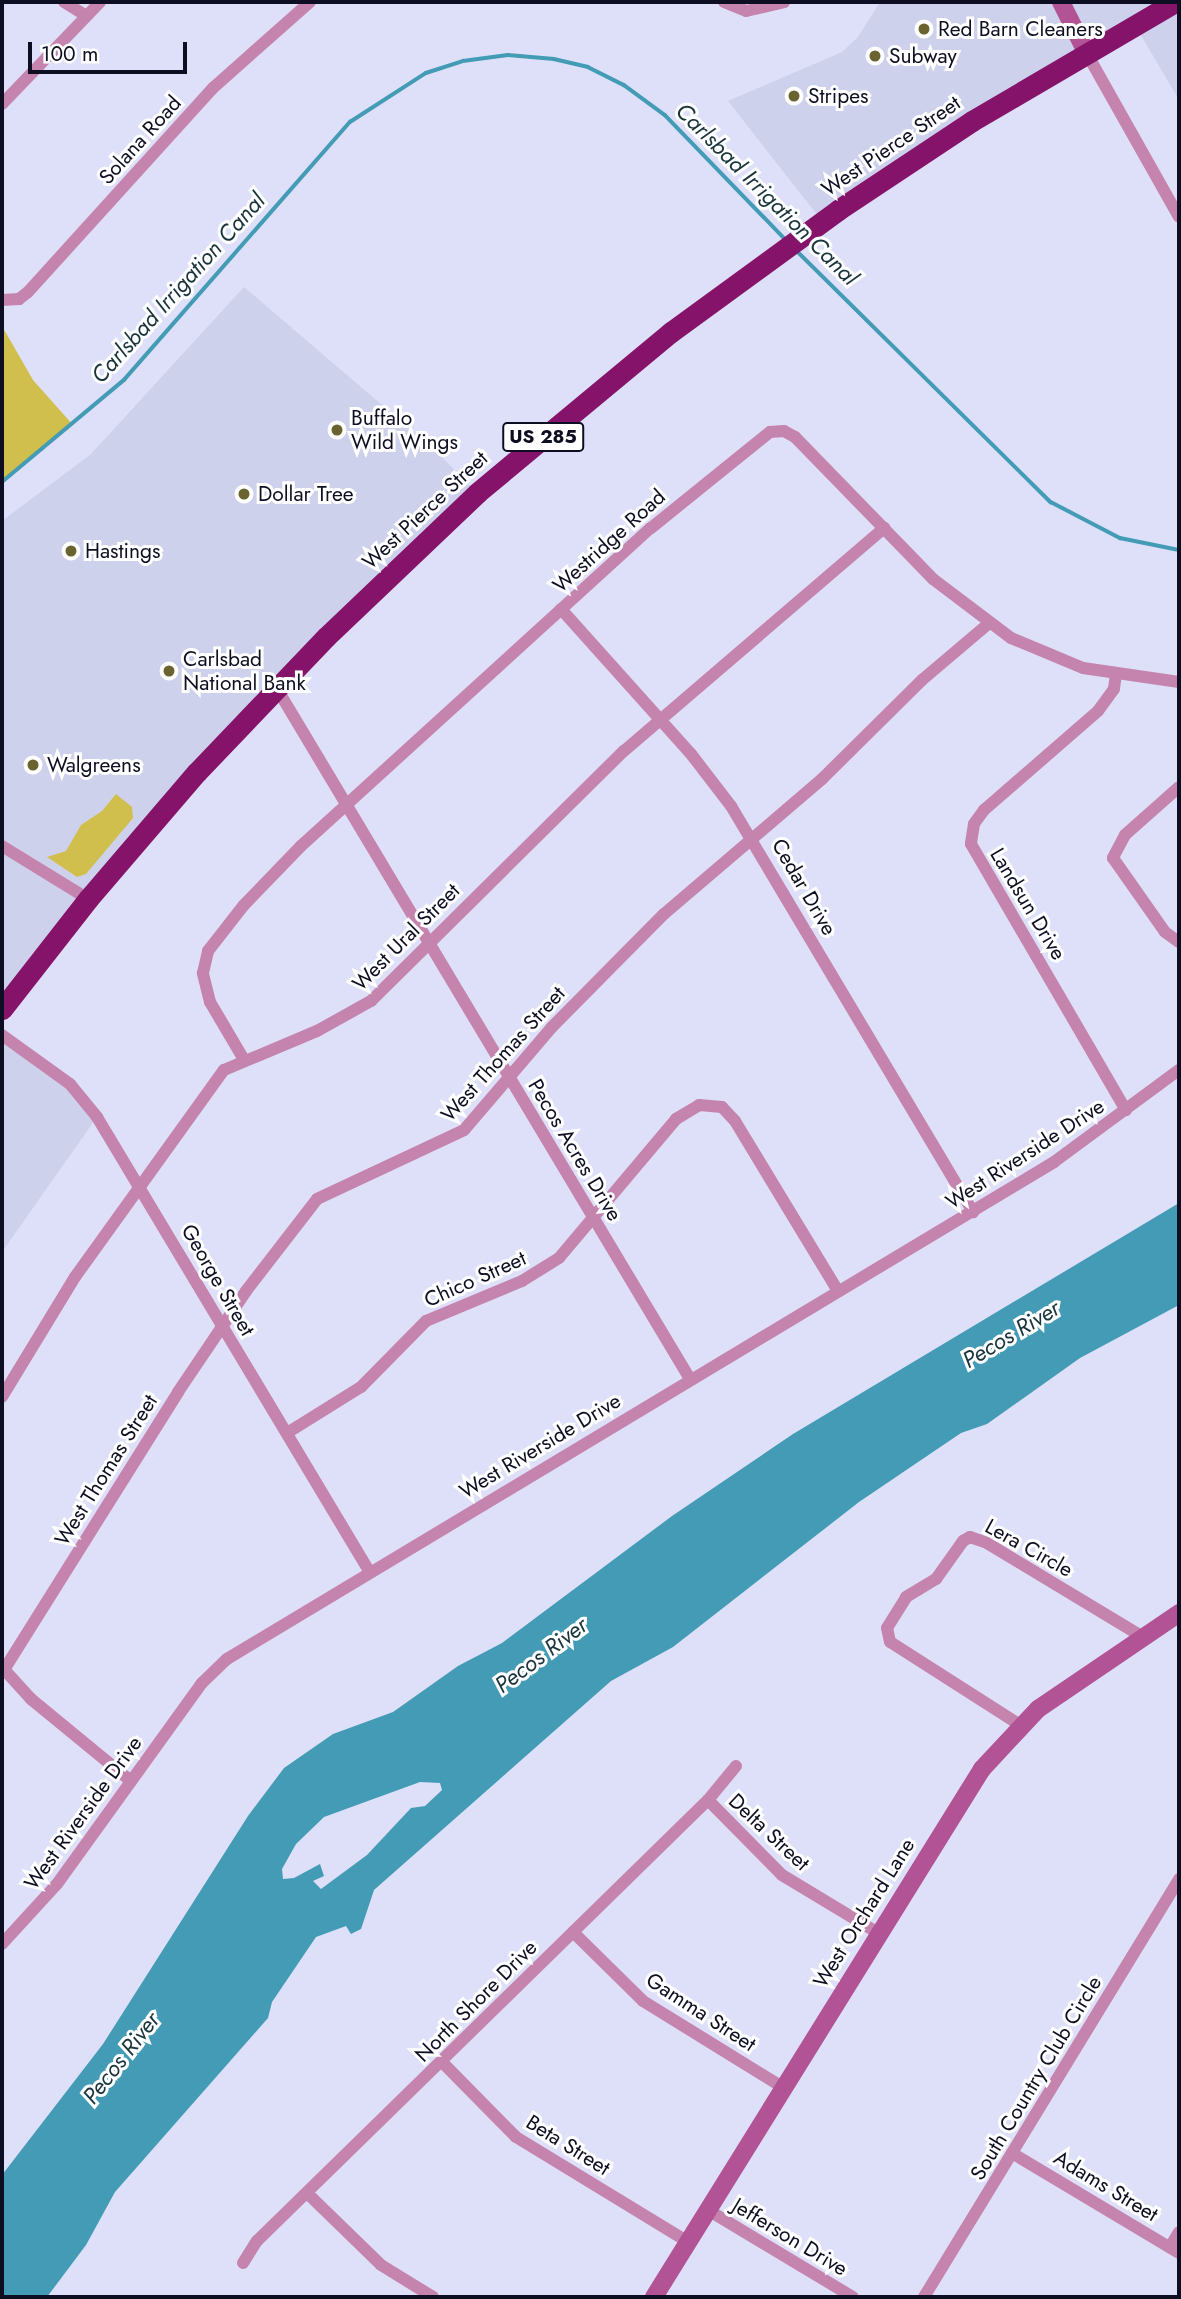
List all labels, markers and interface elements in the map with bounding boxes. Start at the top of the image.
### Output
place label: Red Barn Cleaners [938,16,1103,42]
marker: Red Barn Cleaners [916,21,932,37]
scale bar [32,28,191,72]
text: 100 m [41,39,98,69]
place label: Subway [889,43,957,69]
marker: Subway [867,48,883,64]
place label: Stripes [808,83,868,109]
marker: Stripes [786,88,802,104]
street label: Solana Road [94,90,186,190]
street label: West Pierce Street [817,90,965,202]
water label: Carlsbad Irrigation Canal [670,97,864,291]
water label: Carlsbad Irrigation Canal [85,187,271,389]
place label: Buffalo Wild Wings [351,405,458,455]
marker: Buffalo Wild Wings [329,422,345,438]
road number: US 285 [501,422,585,452]
street label: West Pierce Street [357,446,493,574]
place label: Dollar Tree [258,481,354,507]
street label: Westridge Road [548,484,670,598]
marker: Dollar Tree [236,486,252,502]
place label: Hastings [85,538,161,564]
marker: Hastings [63,543,79,559]
place label: Carlsbad National Bank [183,646,306,696]
marker: Carlsbad National Bank [161,663,177,679]
place label: Walgreens [47,752,141,778]
marker: Walgreens [25,757,41,773]
street label: Cedar Drive [766,834,842,940]
street label: Landsun Drive [985,843,1071,965]
street label: West Ural Street [347,878,465,996]
street label: West Thomas Street [436,981,570,1127]
street label: Pecos Acres Drive [523,1075,627,1225]
street label: West Riverside Drive [941,1093,1109,1215]
street label: George Street [176,1220,260,1340]
street label: Chico Street [420,1245,530,1313]
water label: Pecos River [957,1294,1065,1374]
street label: West Riverside Drive [455,1388,625,1504]
street label: West Thomas Street [49,1390,163,1550]
street label: Lera Circle [981,1514,1077,1582]
water label: Pecos River [489,1611,593,1699]
street label: West Riverside Drive [19,1731,147,1895]
street label: Delta Street [723,1788,815,1876]
street label: West Orchard Lane [808,1834,920,1992]
street label: North Shore Drive [410,1935,542,2067]
street label: Gamma Street [641,1967,761,2057]
street label: South Country Club Circle [965,1971,1107,2185]
water label: Pecos River [77,2007,165,2109]
street label: Beta Street [521,2109,615,2181]
street label: Adams Street [1049,2145,1163,2227]
street label: Jefferson Drive [728,2193,852,2281]

